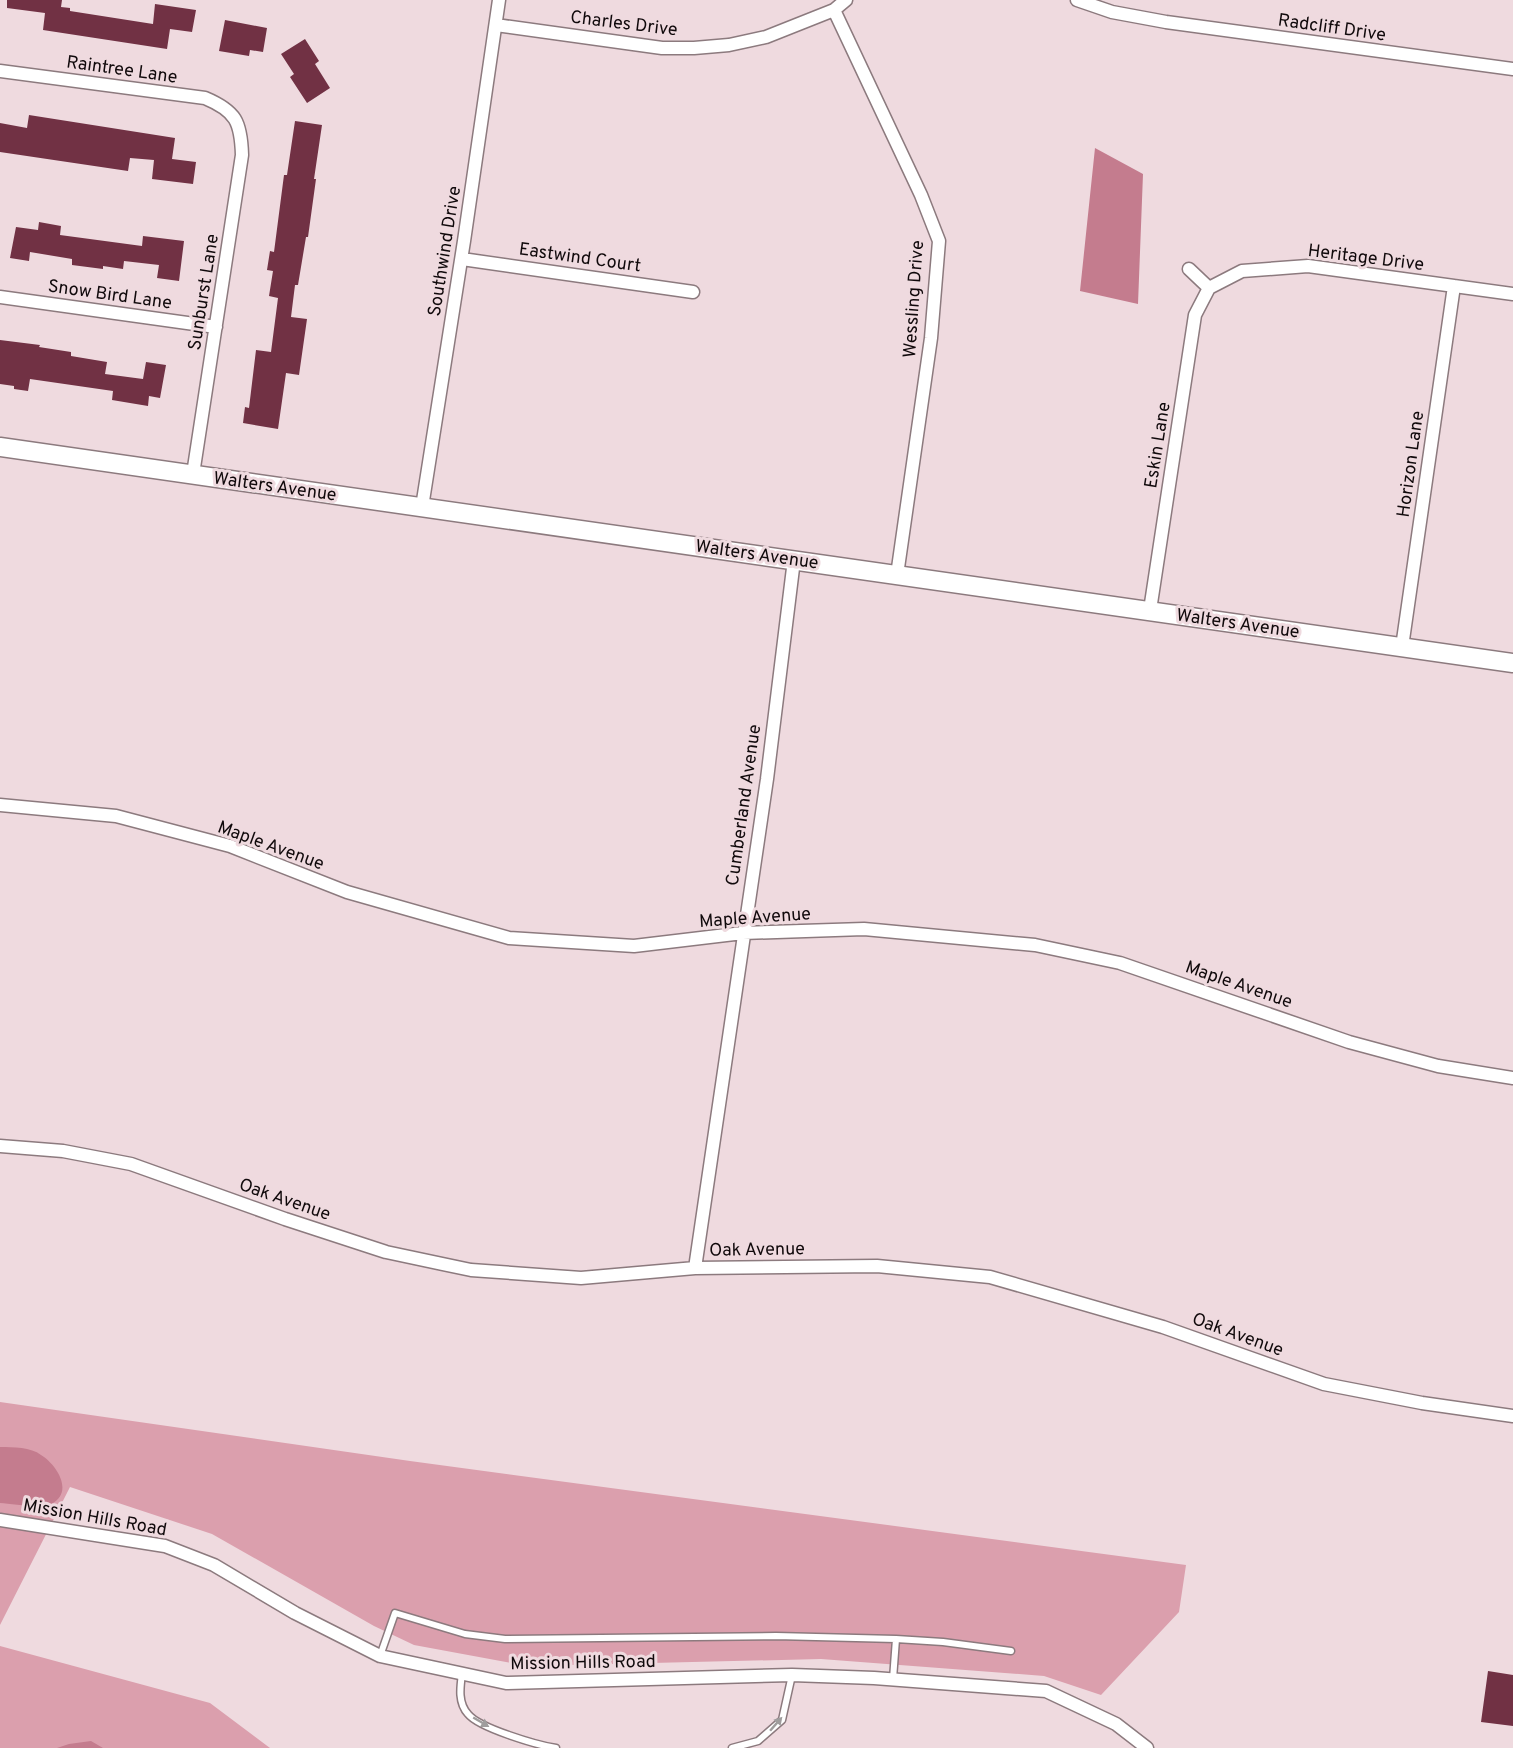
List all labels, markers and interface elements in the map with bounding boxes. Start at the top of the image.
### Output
street label: Charles Drive [569,6,679,42]
street label: Radcliff Drive [1276,10,1387,47]
street label: Raintree Lane [65,51,179,90]
street label: Southwind Drive [424,184,467,318]
street label: Sunburst Lane [184,232,225,352]
street label: Eastwind Court [517,239,642,278]
street label: Wessling Drive [899,240,930,359]
street label: Heritage Drive [1306,240,1425,277]
street label: Snow Bird Lane [46,275,173,316]
street label: Eskin Lane [1140,400,1177,490]
street label: Horizon Lane [1393,410,1430,519]
street label: Walters Avenue [212,467,338,508]
street label: Walters Avenue [694,535,820,576]
street label: Walters Avenue [1175,604,1301,645]
street label: Cumberland Avenue [722,723,767,888]
street label: Maple Avenue [214,816,327,876]
street label: Maple Avenue [698,903,812,934]
street label: Maple Avenue [1182,956,1295,1015]
street label: Oak Avenue [236,1174,333,1227]
street label: Oak Avenue [709,1238,805,1263]
street label: Oak Avenue [1189,1308,1286,1363]
street label: Mission Hills Road [21,1494,169,1542]
street label: Mission Hills Road [510,1651,656,1676]
one-way arrow [770,1716,783,1731]
one-way arrow [473,1717,489,1728]

